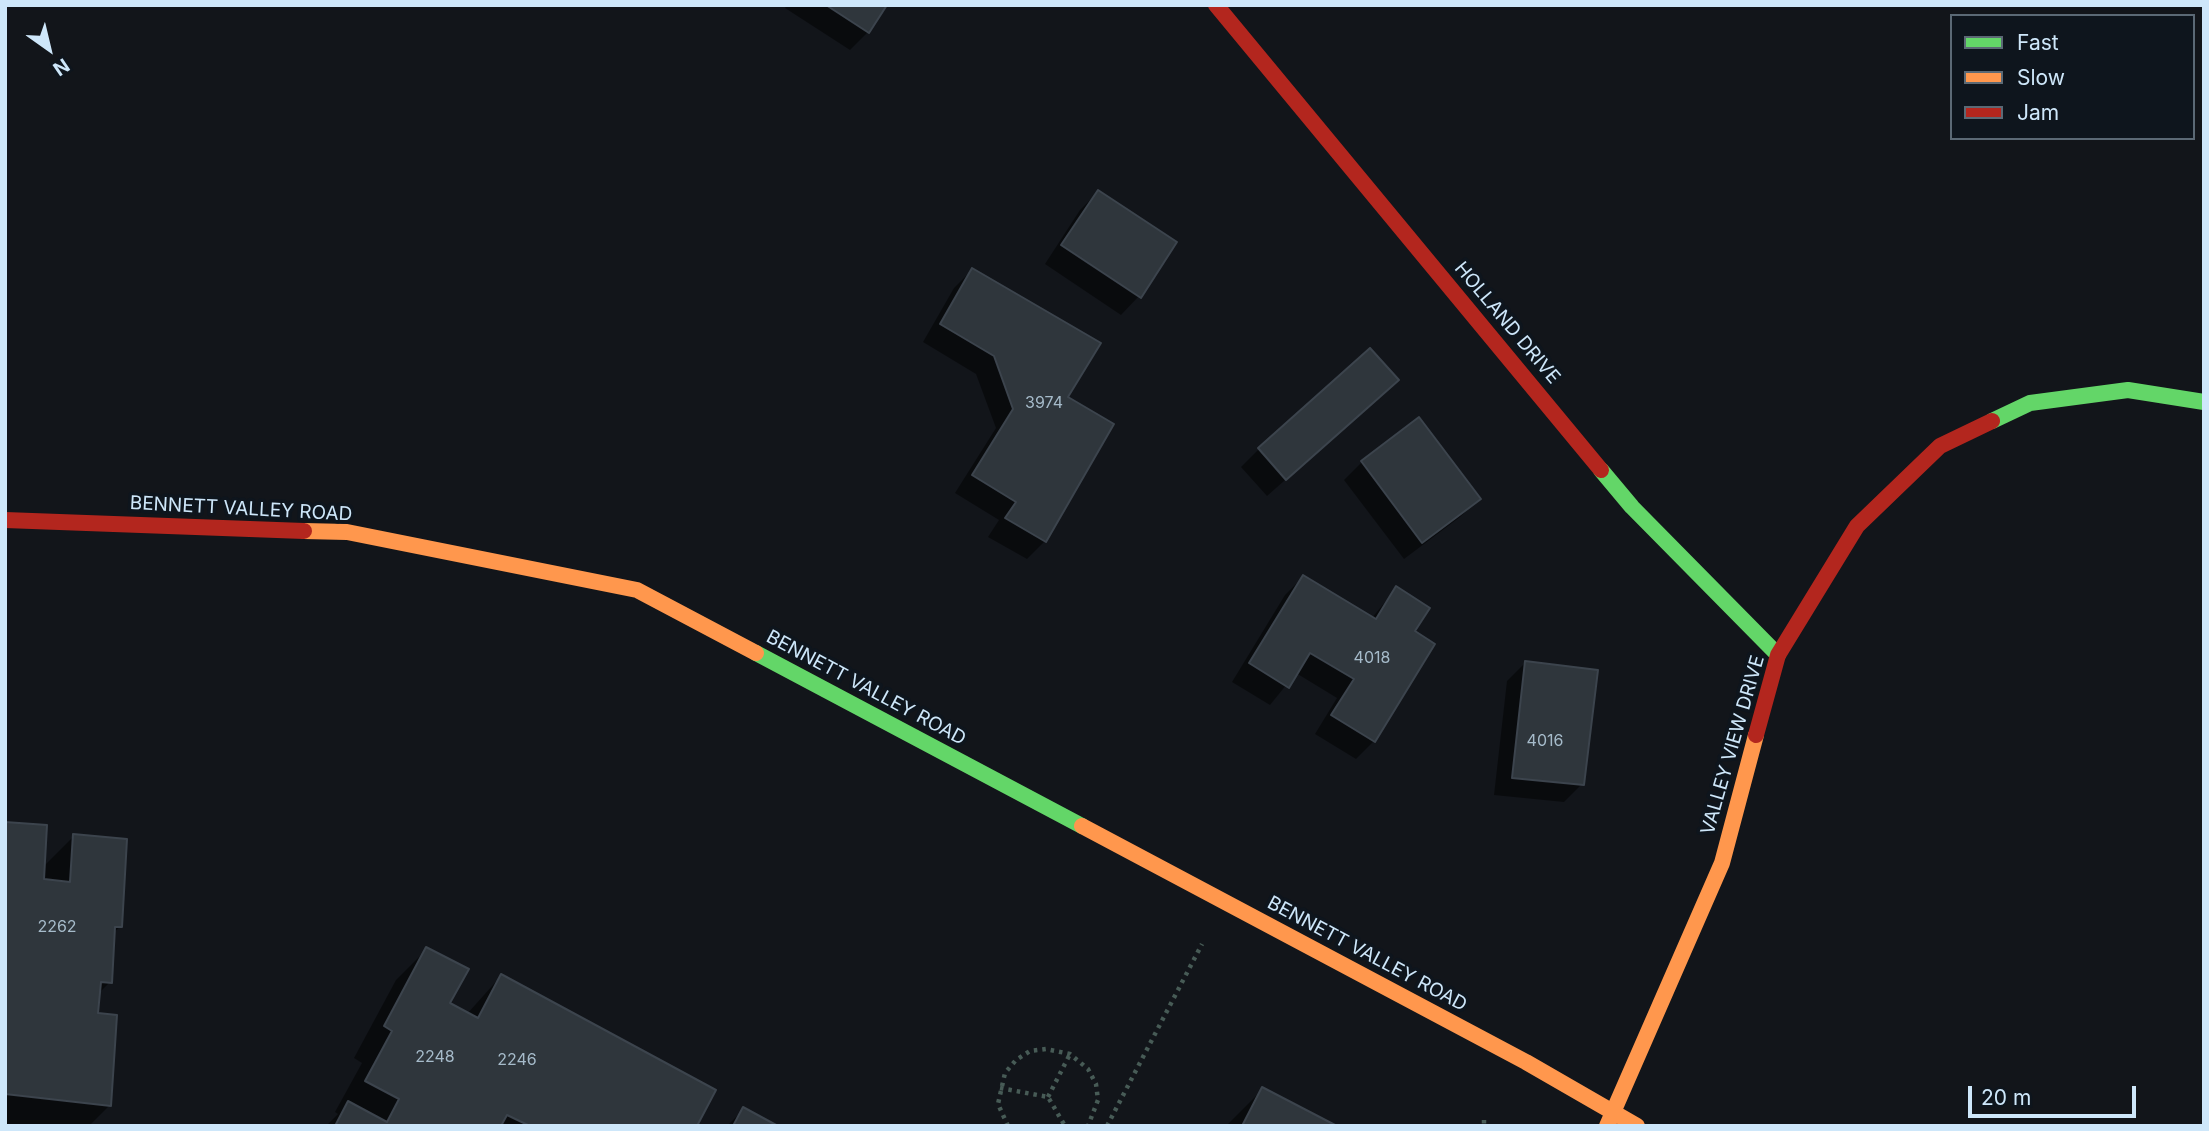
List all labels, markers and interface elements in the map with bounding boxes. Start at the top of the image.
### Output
north arrow [14,14,84,84]
legend [1950,14,2195,140]
text: Fast [2017,30,2059,55]
text: N [49,53,73,80]
text: Slow [2017,65,2065,90]
text: Jam [2017,100,2059,125]
street label: HOLLAND DRIVE [1449,257,1565,389]
house number: 3974 [1025,393,1063,413]
street label: BENNETT VALLEY ROAD [129,492,353,526]
street label: BENNETT VALLEY ROAD [762,626,970,750]
house number: 4018 [1354,648,1390,668]
street label: VALLEY VIEW DRIVE [1696,653,1770,837]
house number: 4016 [1527,731,1563,751]
street label: BENNETT VALLEY ROAD [1263,892,1471,1016]
house number: 2262 [37,917,77,937]
house number: 2248 [415,1047,455,1067]
house number: 2246 [497,1050,537,1070]
scale bar [1971,1072,2139,1116]
text: 20 m [1981,1085,2031,1110]

